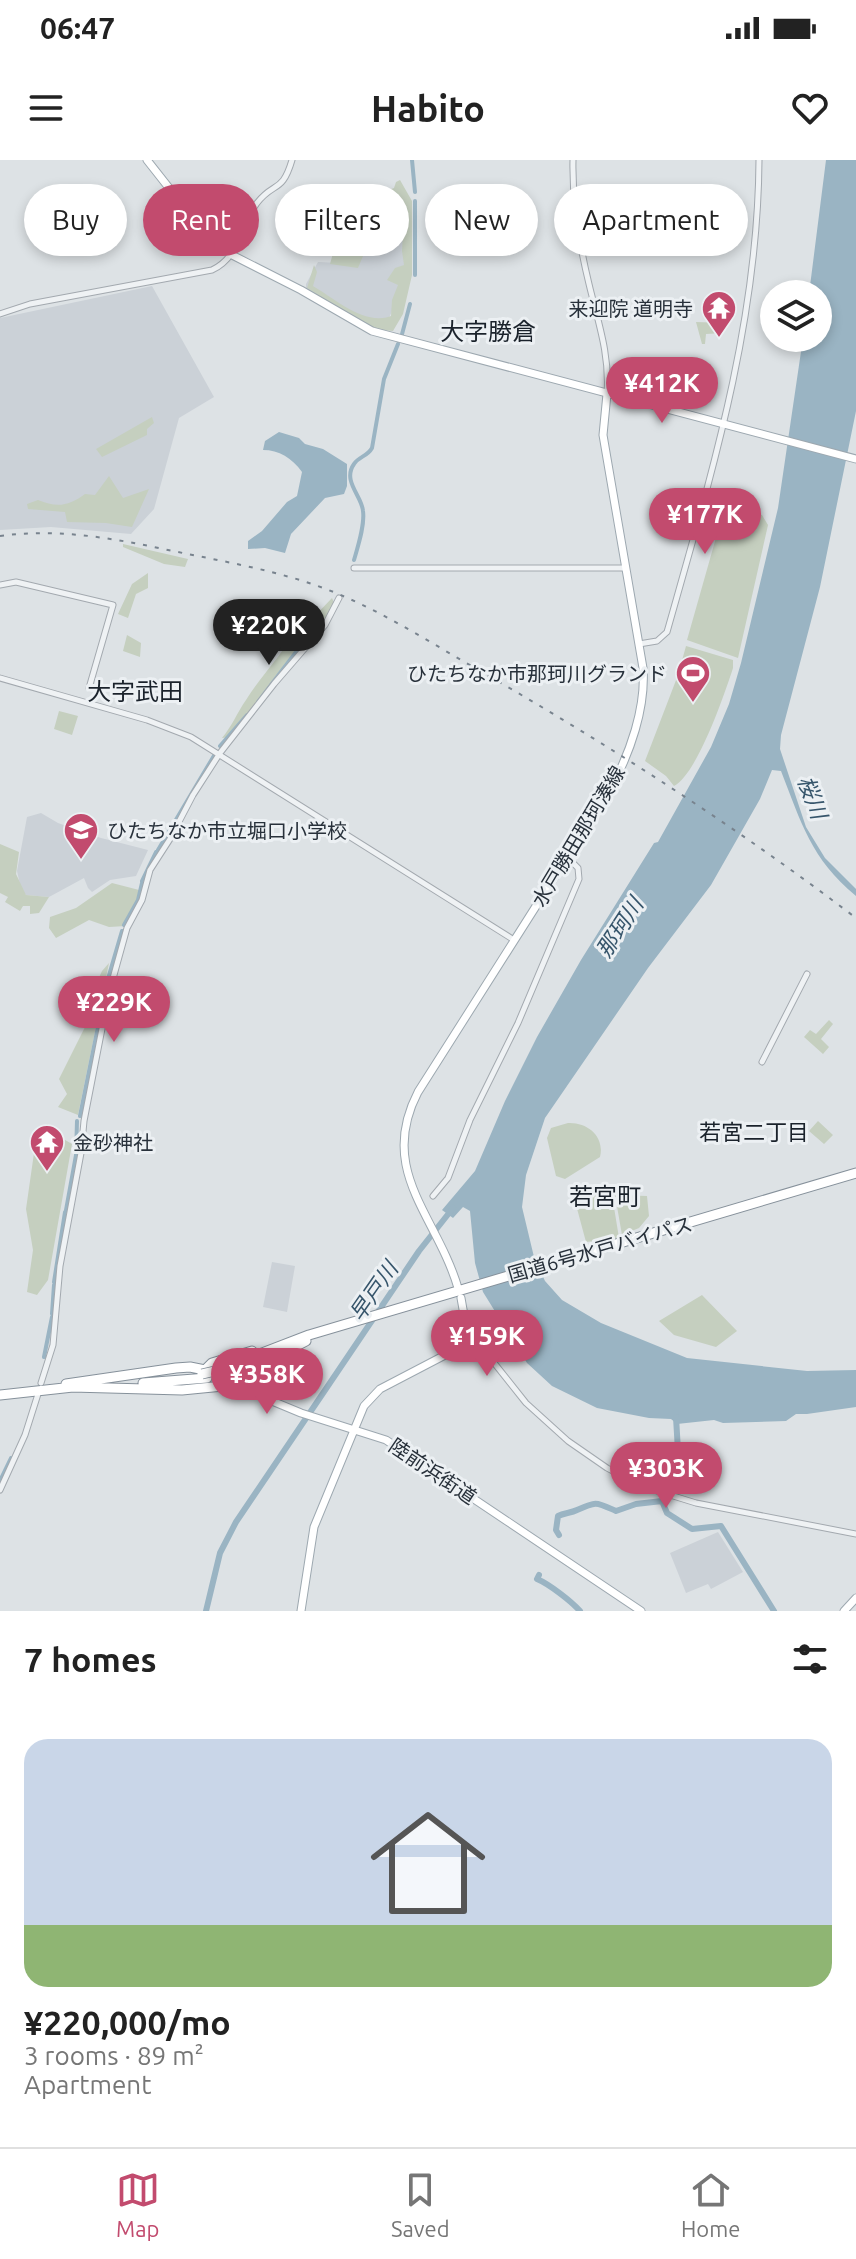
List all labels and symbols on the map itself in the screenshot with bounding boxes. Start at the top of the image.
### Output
temple icon: 来迎院 道明寺 [700,289,738,339]
place label: 来迎院 道明寺 [568,297,693,320]
district label: 大字勝倉 [440,318,536,345]
pin: ¥412K [606,357,718,425]
pin: ¥177K [649,488,761,556]
pin: ¥220K [213,599,325,667]
sports icon: ひたちなか市那珂川グランド [674,654,712,704]
place label: ひたちなか市那珂川グランド [407,662,667,685]
district label: 大字武田 [87,678,183,705]
street label: 水戸勝田那珂湊線 [527,762,629,910]
water label: 桜川 [793,772,833,824]
school or university icon: ひたちなか市立堀口小学校 [62,811,100,861]
place label: ひたちなか市立堀口小学校 [107,819,347,842]
water label: 那珂川 [591,891,649,961]
pin: ¥229K [58,976,170,1044]
district label: 若宮二丁目 [699,1119,809,1144]
temple icon: 金砂神社 [28,1123,66,1173]
place label: 金砂神社 [73,1131,153,1154]
district label: 若宮町 [569,1183,641,1210]
street label: 国道6号水戸バイパス [505,1212,695,1286]
water label: 早戸川 [344,1255,403,1325]
pin: ¥159K [431,1310,543,1378]
pin: ¥358K [211,1348,323,1416]
street label: 陸前浜街道 [385,1434,481,1508]
pin: ¥303K [610,1442,722,1510]

